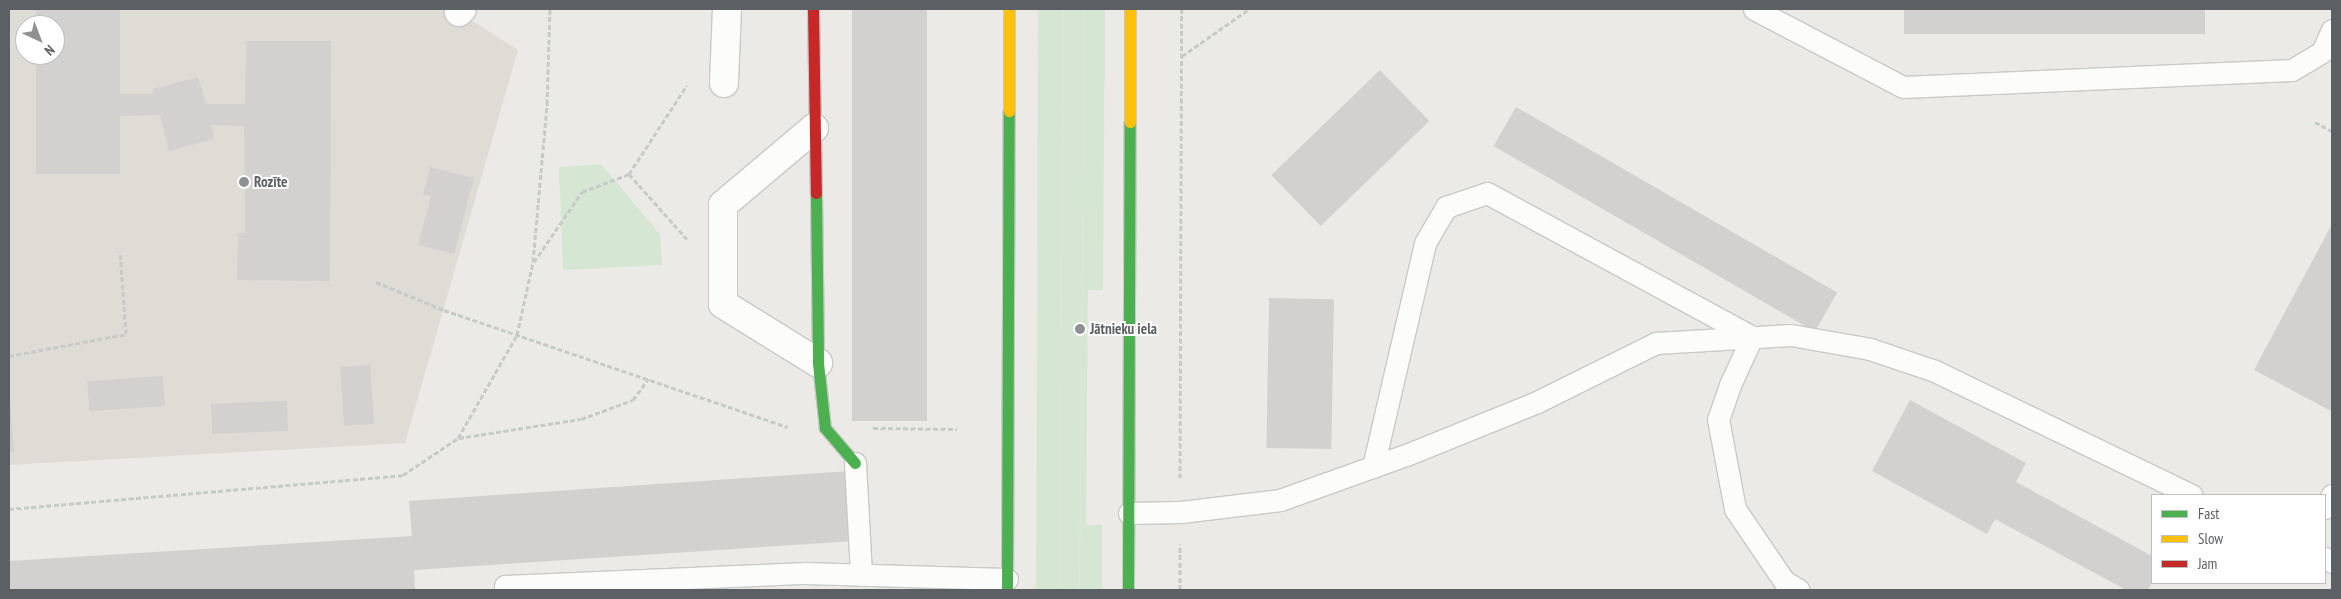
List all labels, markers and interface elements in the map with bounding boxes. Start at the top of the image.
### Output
north arrow [15,15,65,65]
text: N [41,41,58,59]
place label: Rozīte [254,173,287,191]
marker: Rozīte [238,176,250,188]
place label: Jātnieku iela [1090,320,1157,338]
marker: Jātnieku iela [1074,323,1086,335]
legend [2151,494,2326,584]
text: Fast [2198,504,2219,523]
text: Slow [2198,529,2223,548]
text: Jam [2198,554,2217,573]

